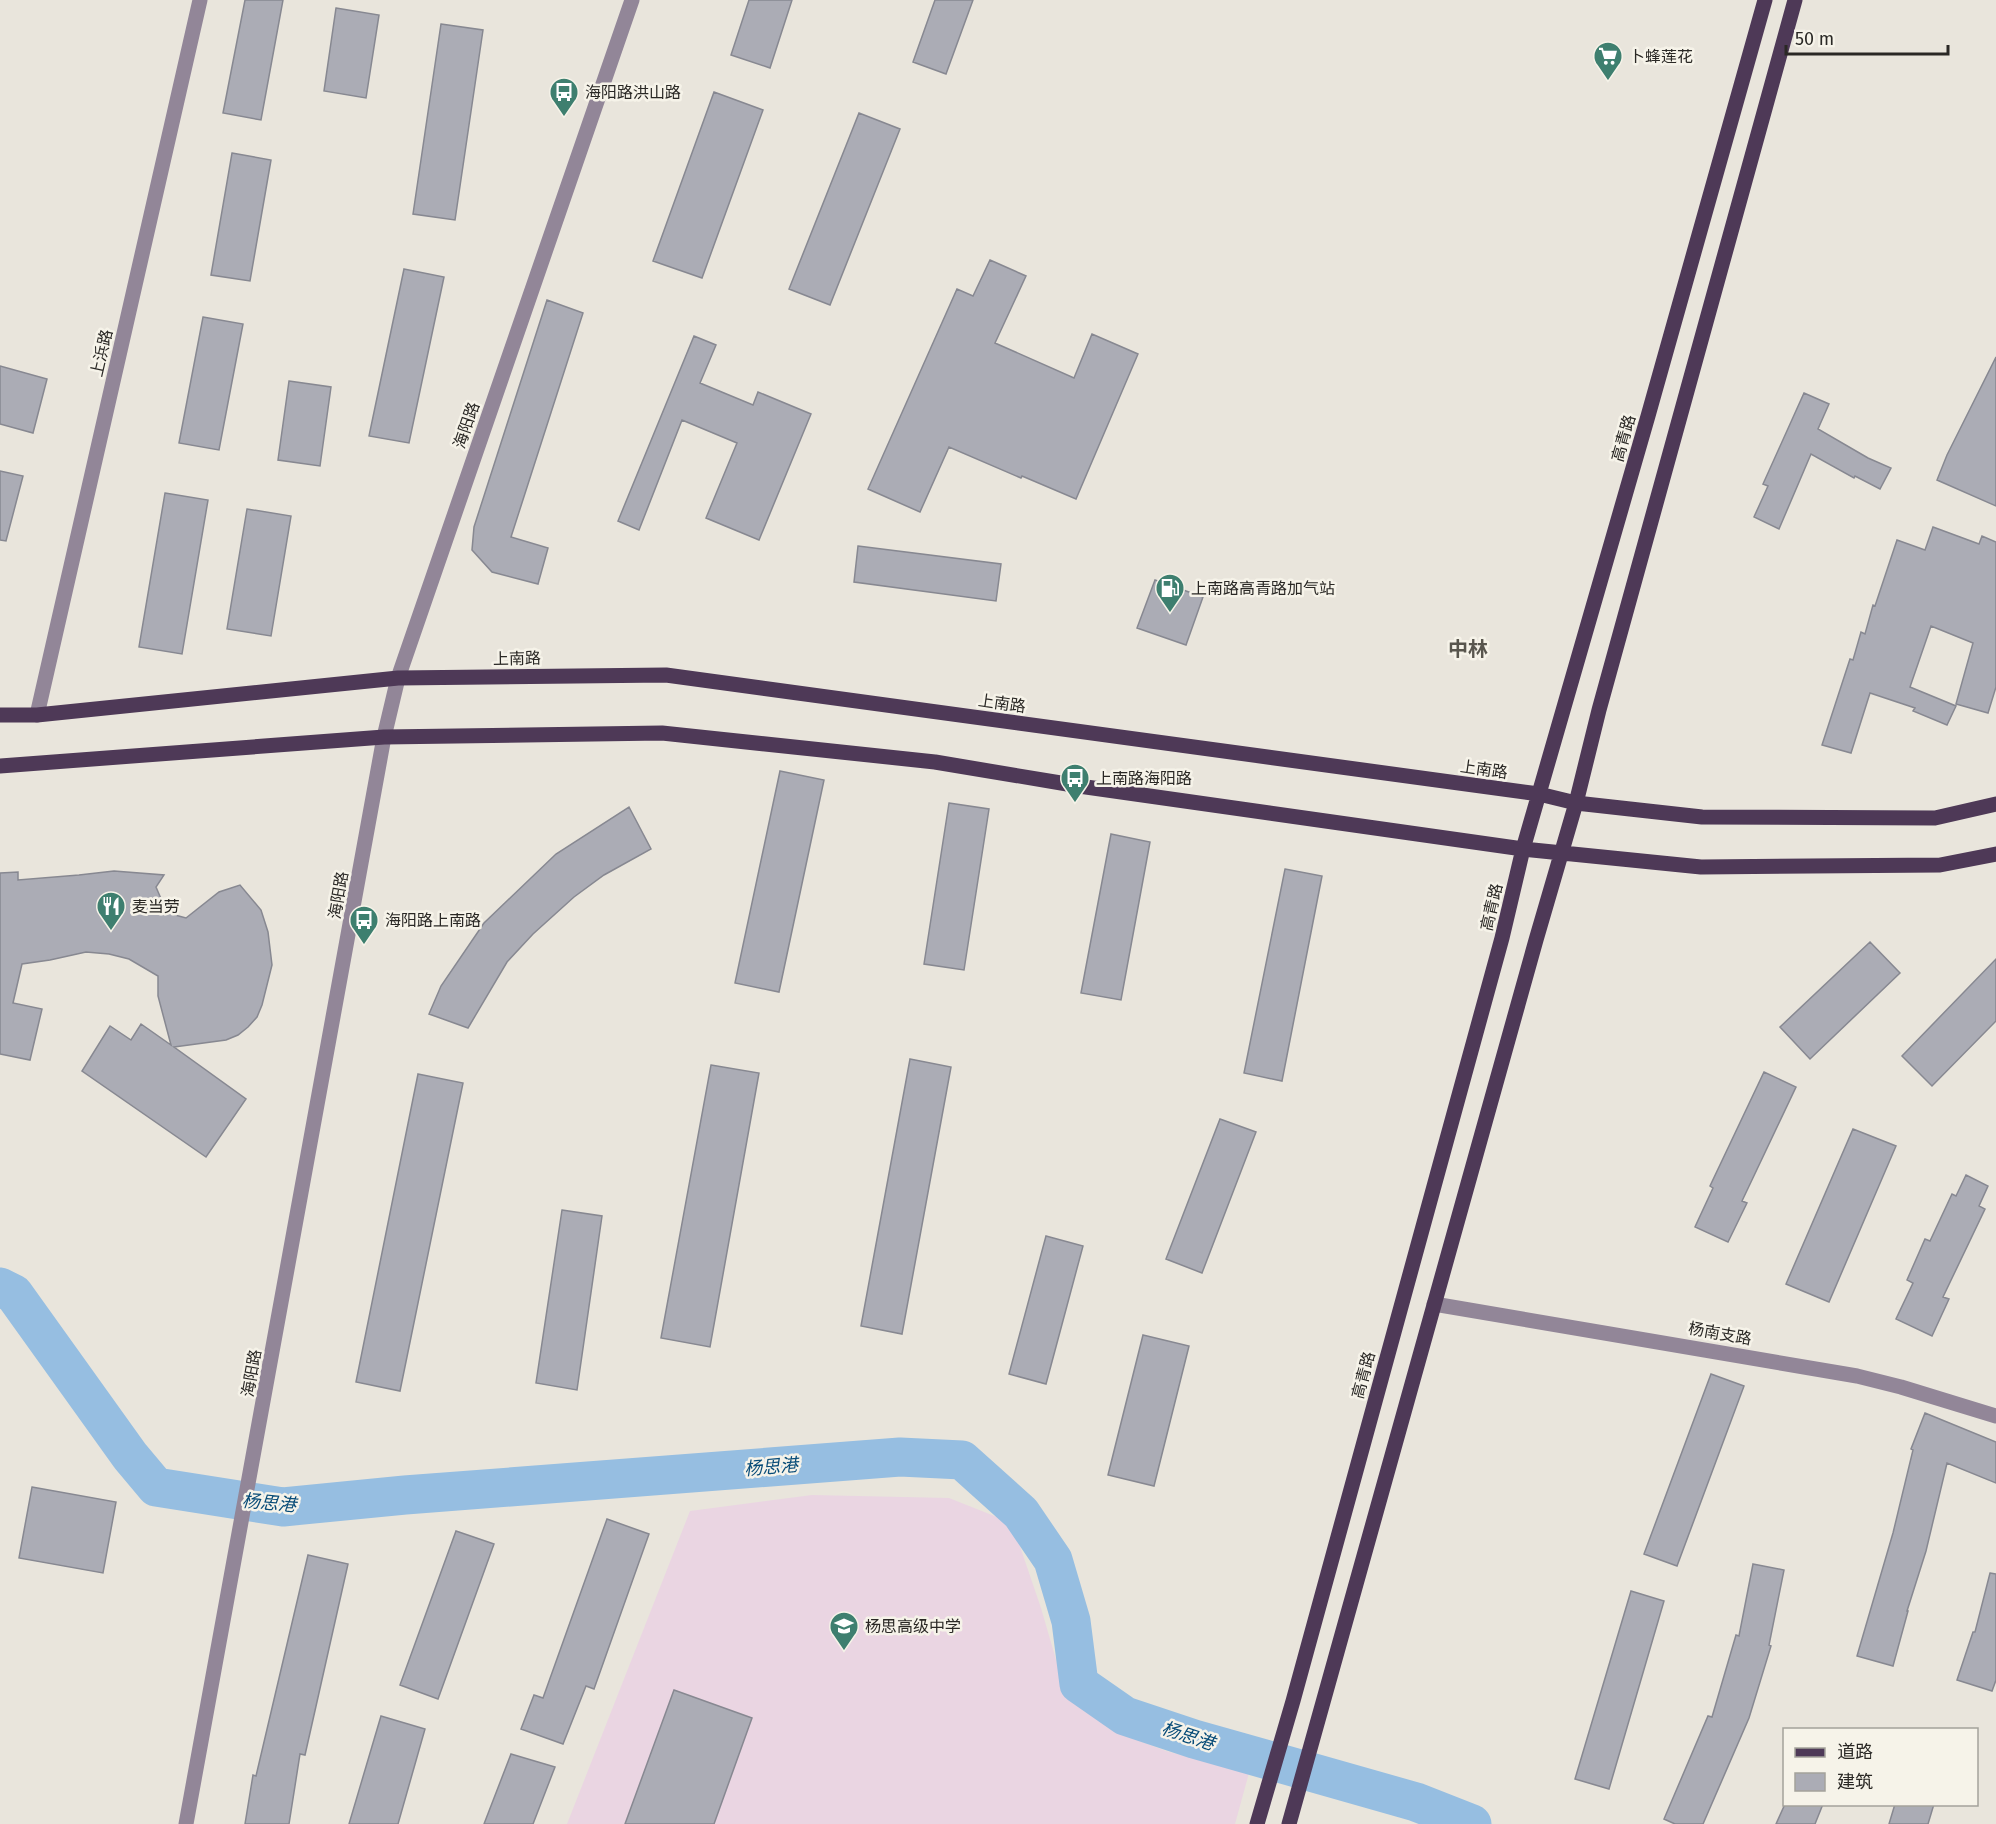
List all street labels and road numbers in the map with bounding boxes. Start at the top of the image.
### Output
street label: 上浜路 [87,328,116,379]
street label: 海阳路 [450,399,483,451]
street label: 高青路 [1608,412,1639,464]
street label: 上南路 [493,649,541,668]
street label: 上南路 [977,691,1027,716]
street label: 上南路 [1459,757,1509,782]
street label: 海阳路 [325,870,352,920]
street label: 高青路 [1477,882,1506,933]
street label: 杨南支路 [1687,1319,1753,1348]
street label: 海阳路 [238,1348,265,1398]
street label: 高青路 [1348,1349,1379,1401]

